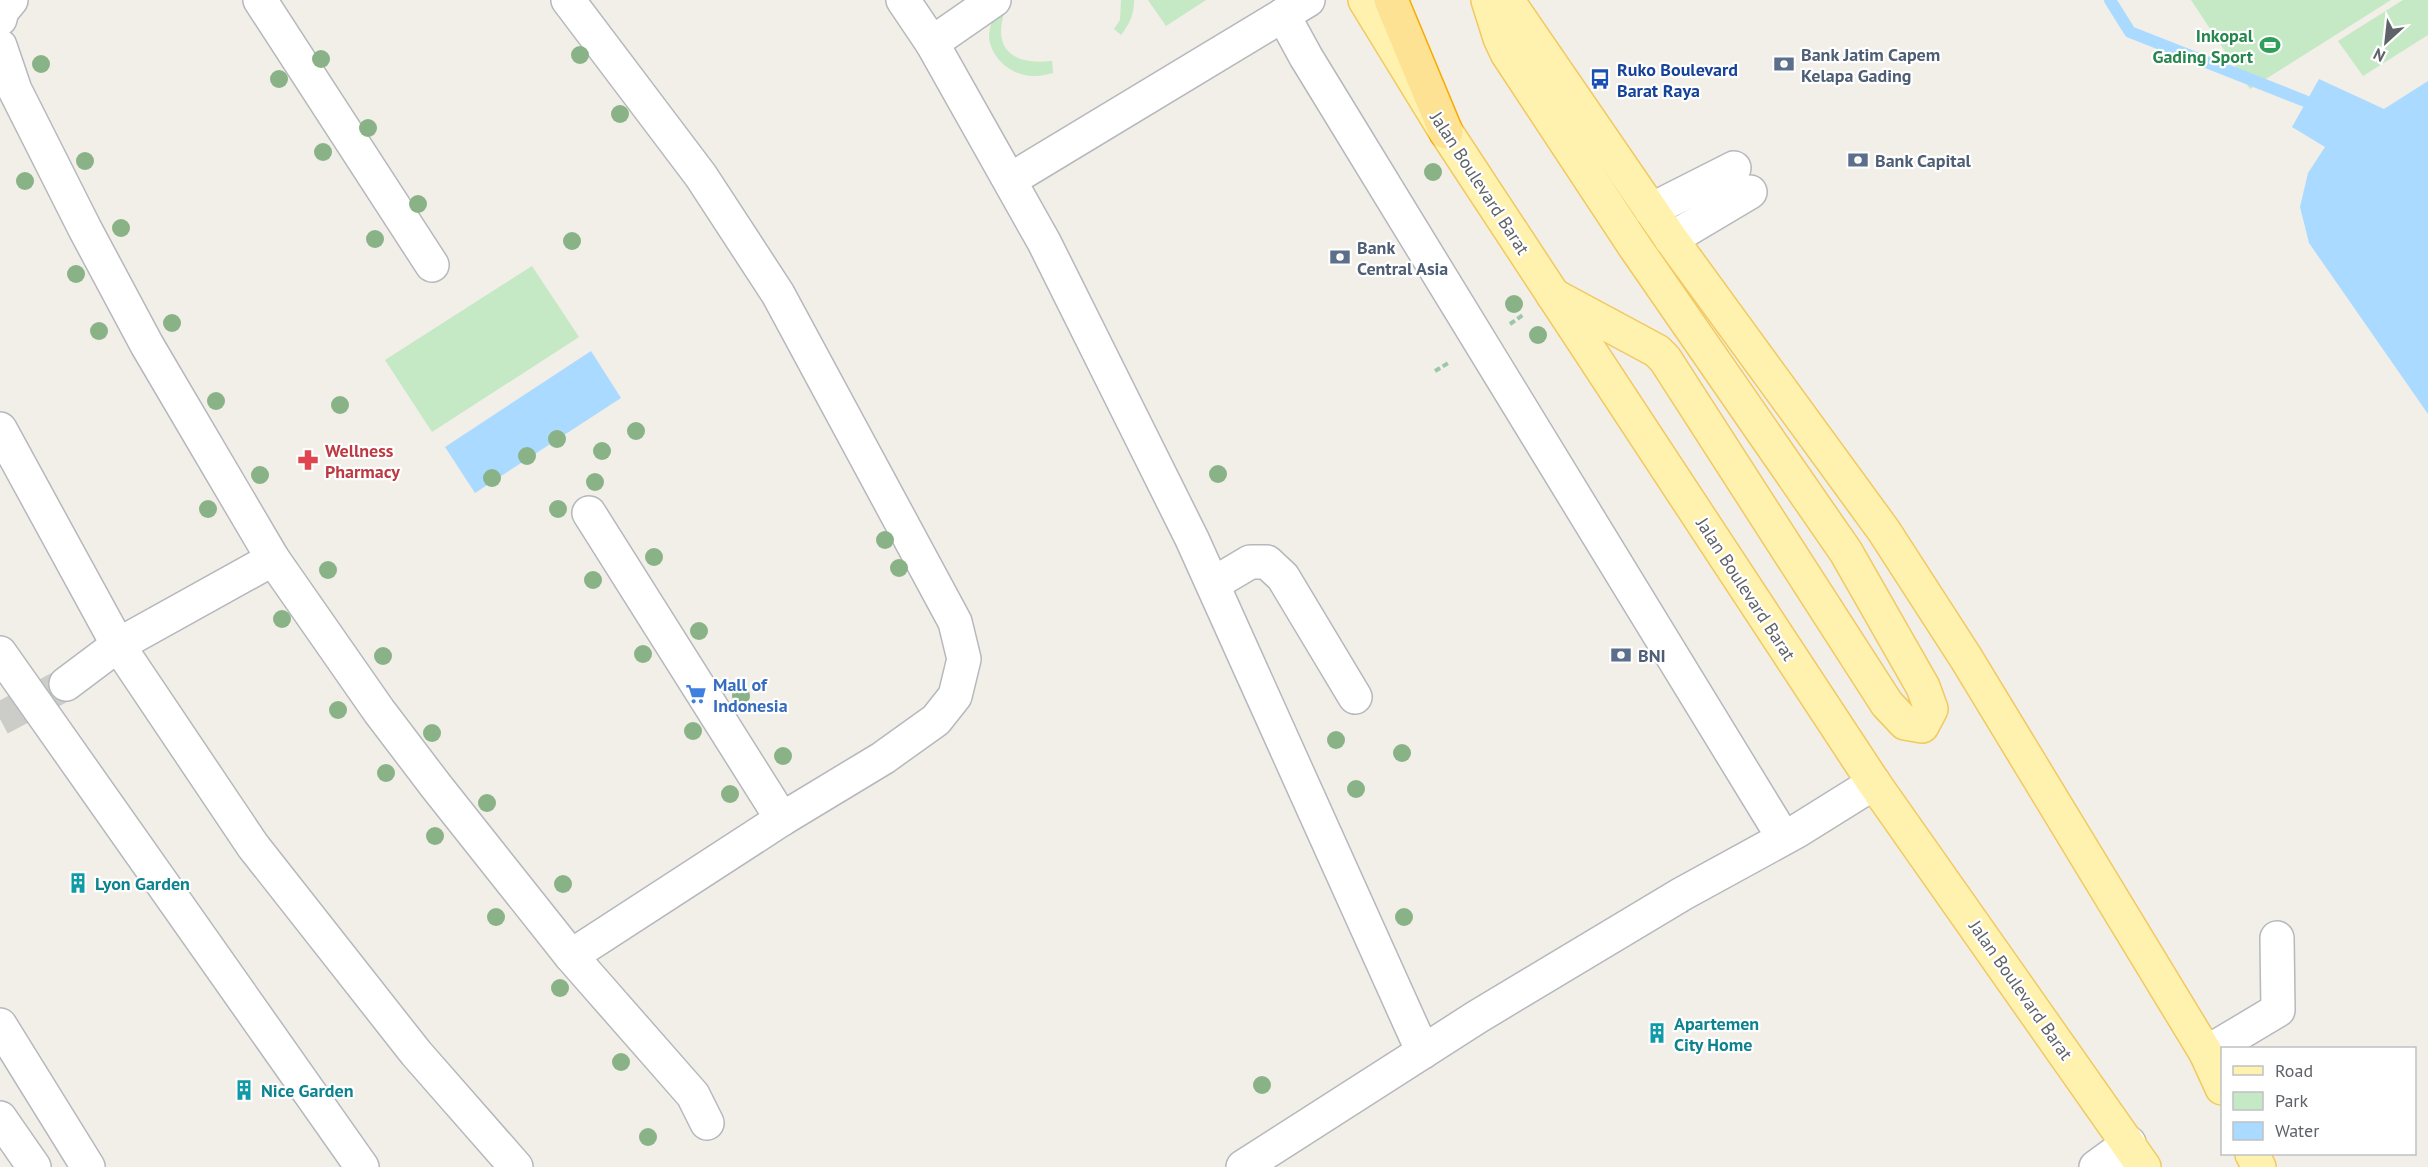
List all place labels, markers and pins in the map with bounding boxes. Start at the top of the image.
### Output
place label: Inkopal Gading Sport [2152,24,2254,68]
sports icon: Inkopal Gading Sport [2258,33,2282,57]
place label: Bank Jatim Capem Kelapa Gading [1801,43,1940,87]
bank icon: Bank Jatim Capem Kelapa Gading [1772,52,1796,76]
place label: Ruko Boulevard Barat Raya [1617,58,1738,102]
bus stop icon: Ruko Boulevard Barat Raya [1588,67,1612,91]
bank icon: Bank Capital [1846,148,1870,172]
place label: Bank Capital [1875,149,1972,172]
place label: Bank Central Asia [1357,236,1448,280]
bank icon: Bank Central Asia [1328,245,1352,269]
place label: Wellness Pharmacy [325,439,400,483]
pharmacy icon: Wellness Pharmacy [296,448,320,472]
bank icon: BNI [1609,643,1633,667]
place label: BNI [1638,644,1666,667]
place label: Mall of Indonesia [713,673,788,717]
supermarket icon: Mall of Indonesia [684,682,708,706]
building icon: Lyon Garden [66,871,90,895]
place label: Lyon Garden [95,872,190,895]
place label: Apartemen City Home [1674,1012,1759,1056]
building icon: Apartemen City Home [1645,1021,1669,1045]
building icon: Nice Garden [232,1078,256,1102]
place label: Nice Garden [261,1079,353,1102]

